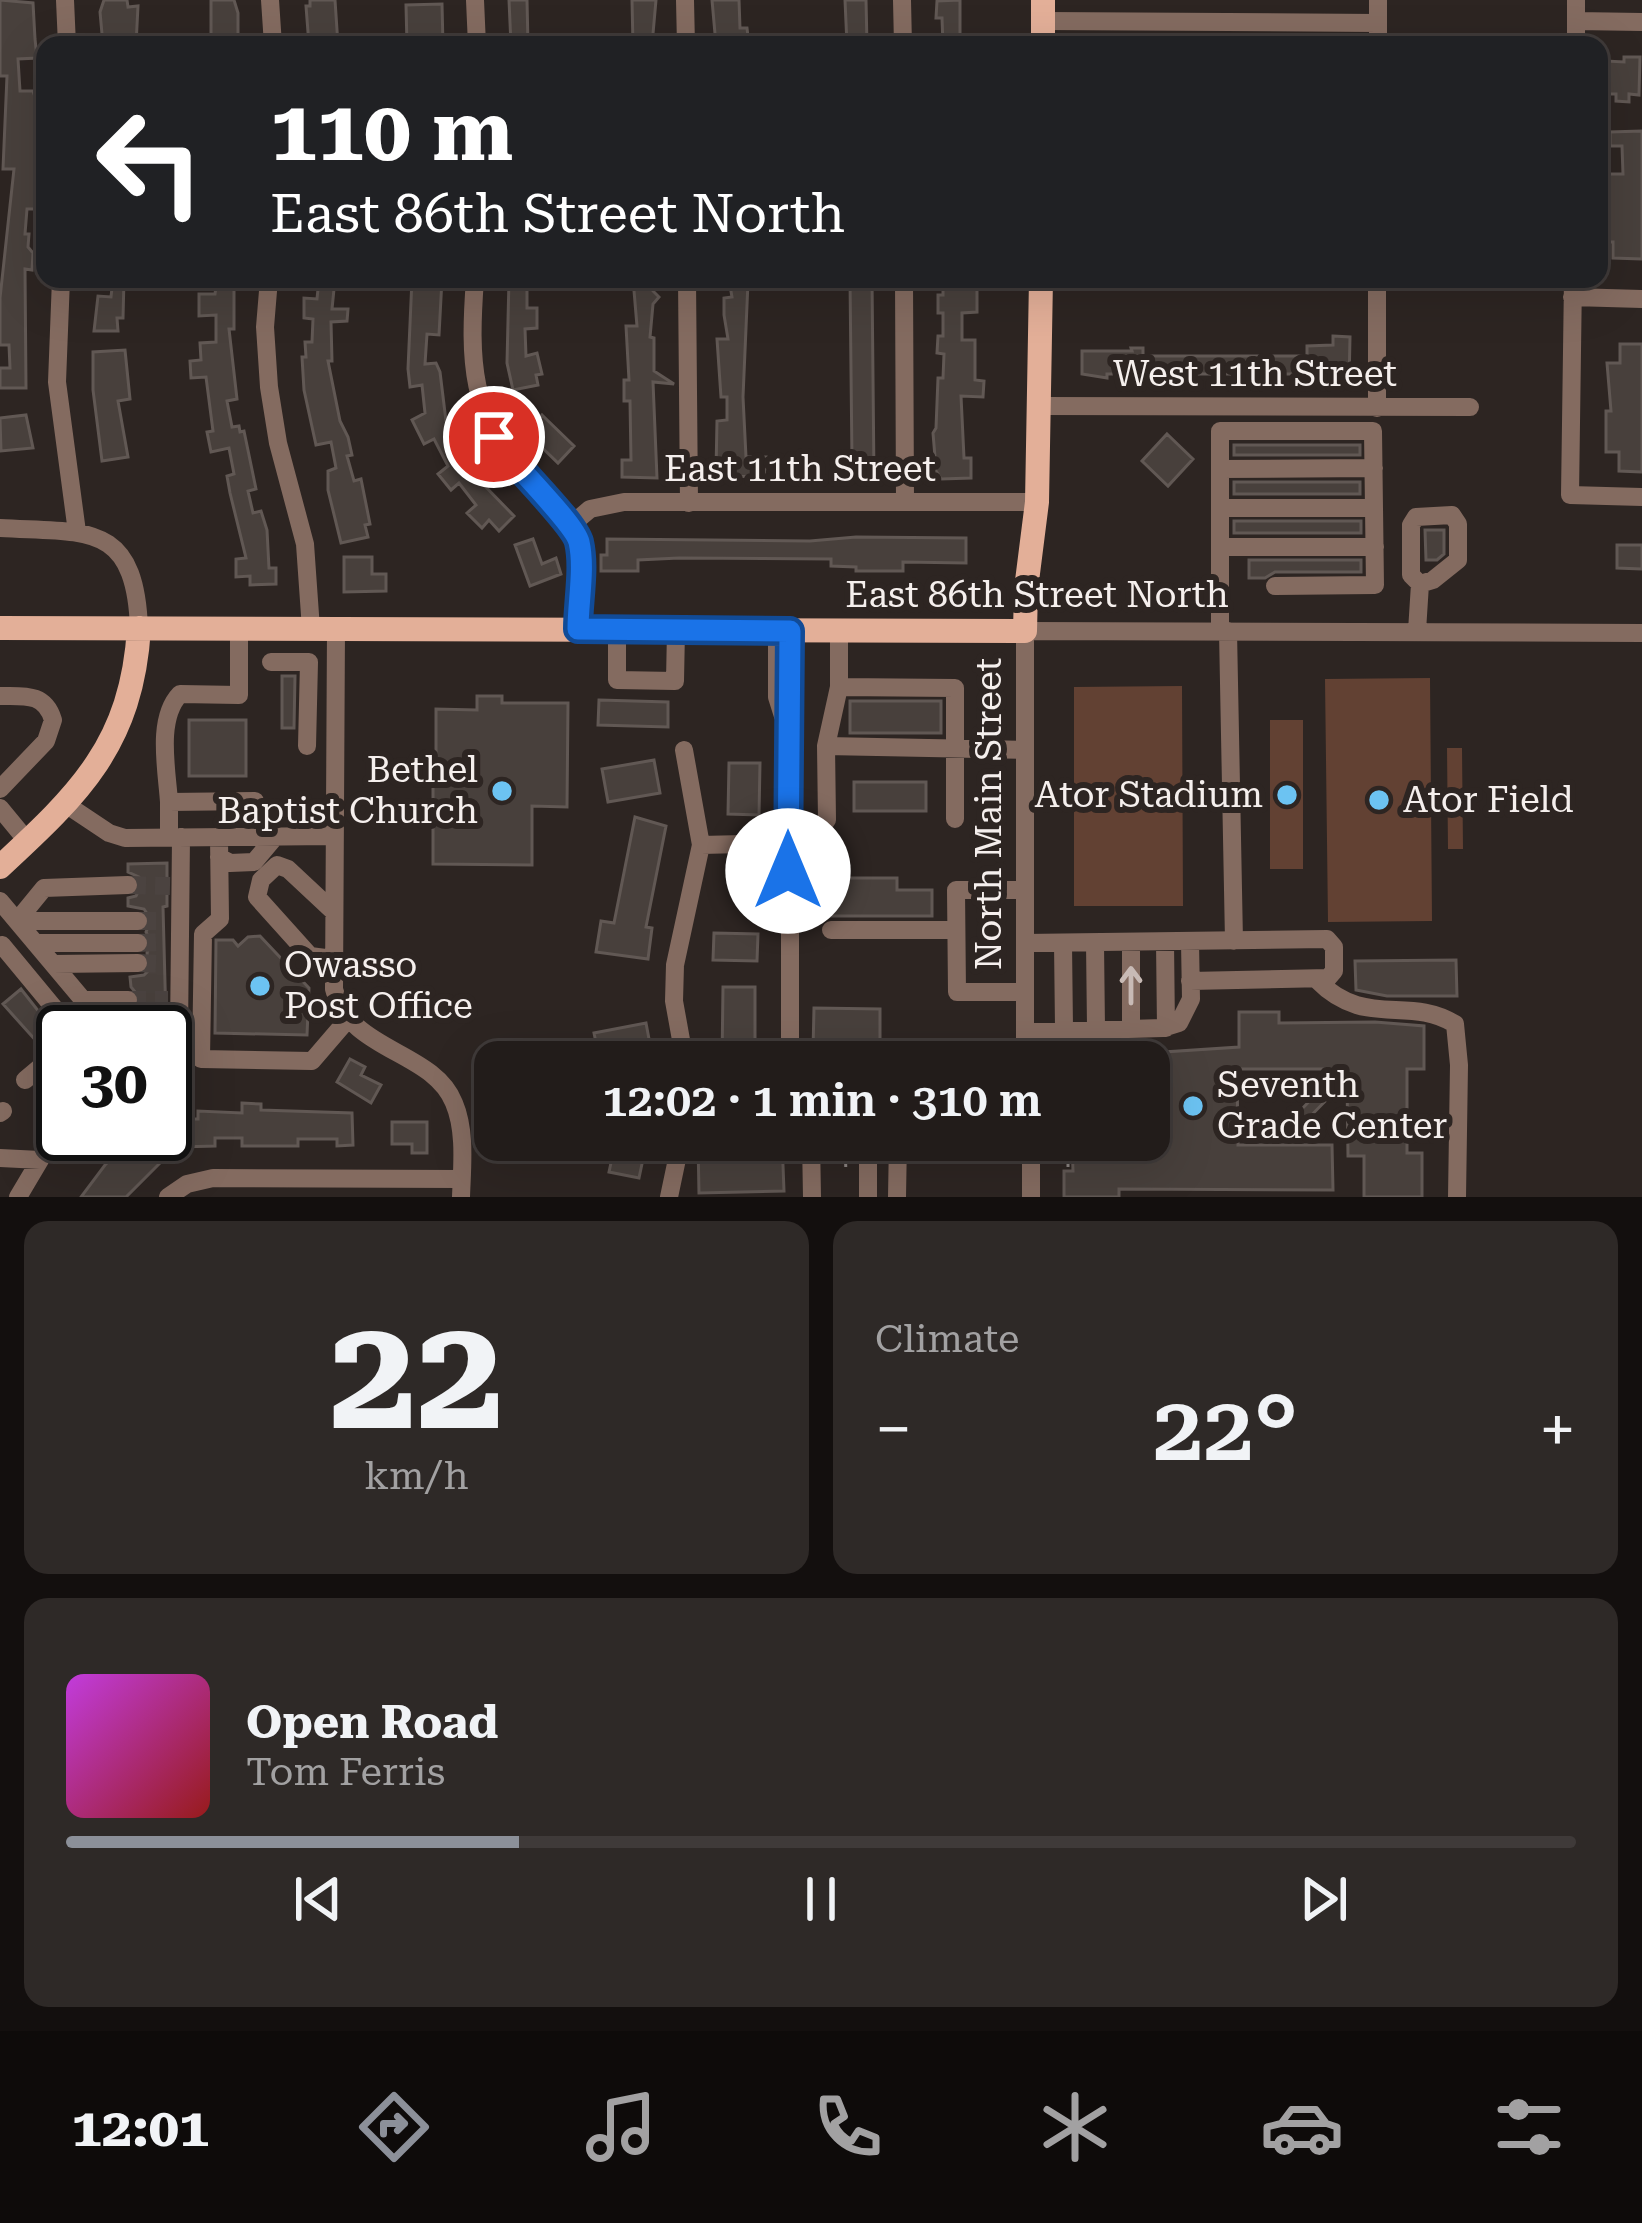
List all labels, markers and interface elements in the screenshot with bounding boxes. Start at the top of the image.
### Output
text: 110 m [270,82,513,180]
icon: left [72,84,228,240]
text: East 86th Street North [270,182,845,245]
street label: West 11th Street [1113,353,1397,395]
pin [443,386,545,488]
icon: arrive [461,404,527,470]
street label: East 11th Street [664,448,936,490]
street label: East 86th Street North [845,574,1229,616]
street label: North Main Street [968,658,1010,970]
place label: Bethel Baptist Church [217,749,478,832]
place label: Ator Stadium [1035,774,1263,816]
marker: Bethel Baptist Church [489,778,515,804]
place label: Ator Field [1403,779,1574,821]
marker: Ator Stadium [1274,782,1300,808]
marker: Ator Field [1366,787,1392,813]
position arrow [725,808,851,934]
place label: Owasso Post Office [284,944,473,1027]
one-way arrow [1120,966,1142,1005]
marker: Owasso Post Office [247,973,273,999]
speed limit sign: 30 [36,1005,192,1161]
place label: Seventh Grade Center [1217,1064,1447,1147]
text: 12:02 · 1 min · 310 m [602,1074,1042,1127]
marker: Seventh Grade Center [1180,1093,1206,1119]
text: 22 [329,1283,504,1466]
text: Climate [875,1316,1019,1362]
text: 22° [1153,1377,1298,1482]
text: − [875,1391,912,1468]
text: + [1539,1391,1576,1468]
text: km/h [364,1453,469,1499]
text: Open Road [246,1696,498,1749]
text: Tom Ferris [246,1749,445,1795]
icon: previous [285,1866,351,1932]
icon: pause [788,1866,854,1932]
icon: next [1291,1866,1357,1932]
icon: directions [352,2085,436,2169]
icon: music [579,2085,663,2169]
icon: phone [806,2085,890,2169]
icon: climate [1033,2085,1117,2169]
icon: car [1260,2085,1344,2169]
icon: filters [1487,2085,1571,2169]
text: 12:01 [71,2096,209,2159]

